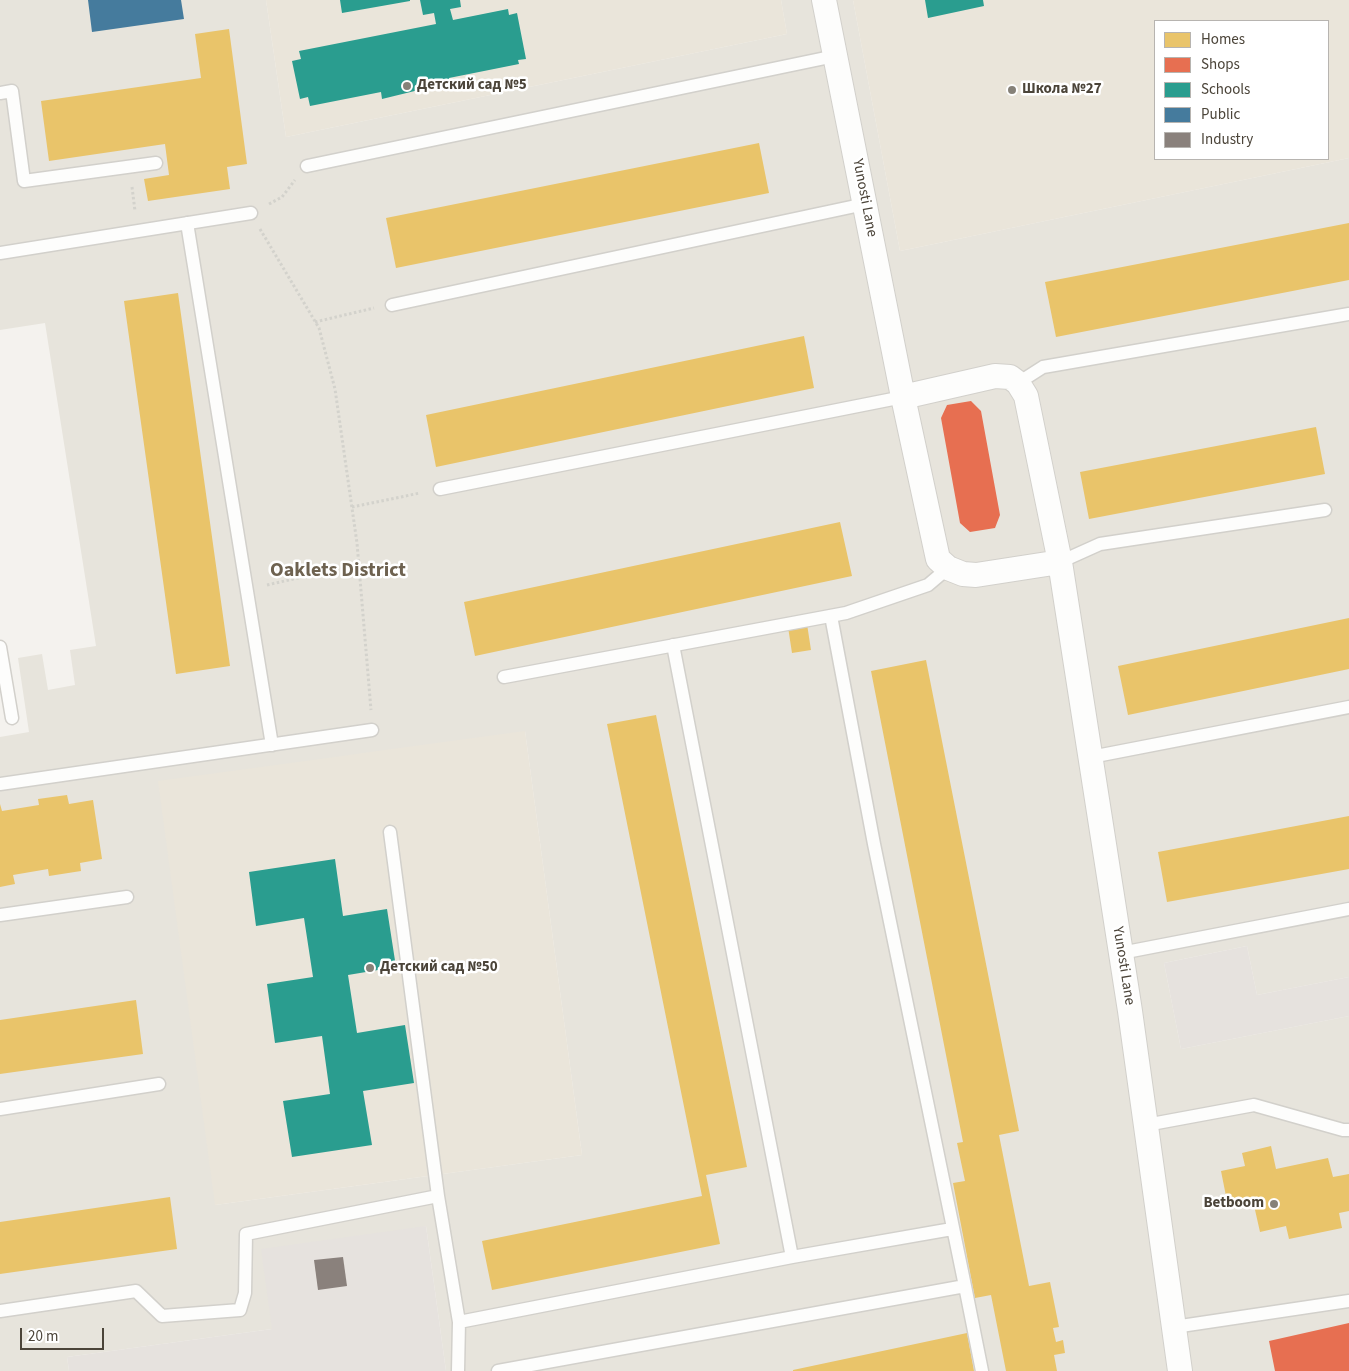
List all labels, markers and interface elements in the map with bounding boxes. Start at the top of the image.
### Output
legend [1154,20,1329,160]
text: Homes [1201,29,1245,50]
text: Shops [1201,54,1240,75]
place label: Детский сад №5 [417,77,527,95]
text: Schools [1201,79,1250,100]
marker: Детский сад №5 [401,80,413,92]
place label: Школа №27 [1022,81,1102,99]
marker: Школа №27 [1006,84,1018,96]
text: Public [1201,104,1240,125]
text: Industry [1201,129,1253,150]
street label: Yunosti Lane [848,157,880,239]
district label: Oaklets District [270,560,406,584]
street label: Yunosti Lane [1108,925,1138,1007]
place label: Детский сад №50 [380,959,498,977]
marker: Детский сад №50 [364,962,376,974]
place label: Betboom [1203,1195,1264,1213]
marker: Betboom [1268,1198,1280,1210]
scale bar [22,1318,106,1350]
text: 20 m [28,1326,58,1347]

